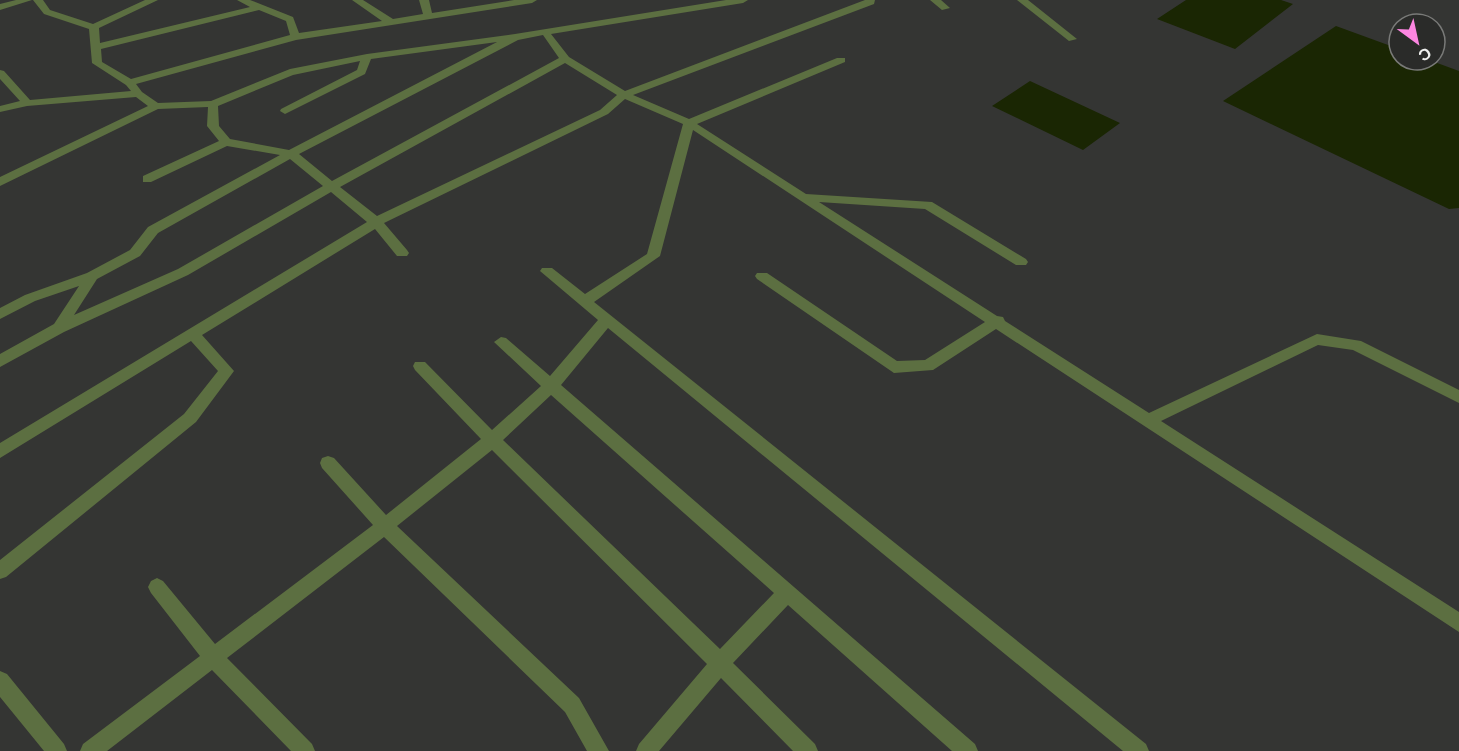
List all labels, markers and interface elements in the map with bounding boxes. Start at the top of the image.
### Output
north arrow [1387,12,1447,72]
text: С [1415,44,1434,65]

